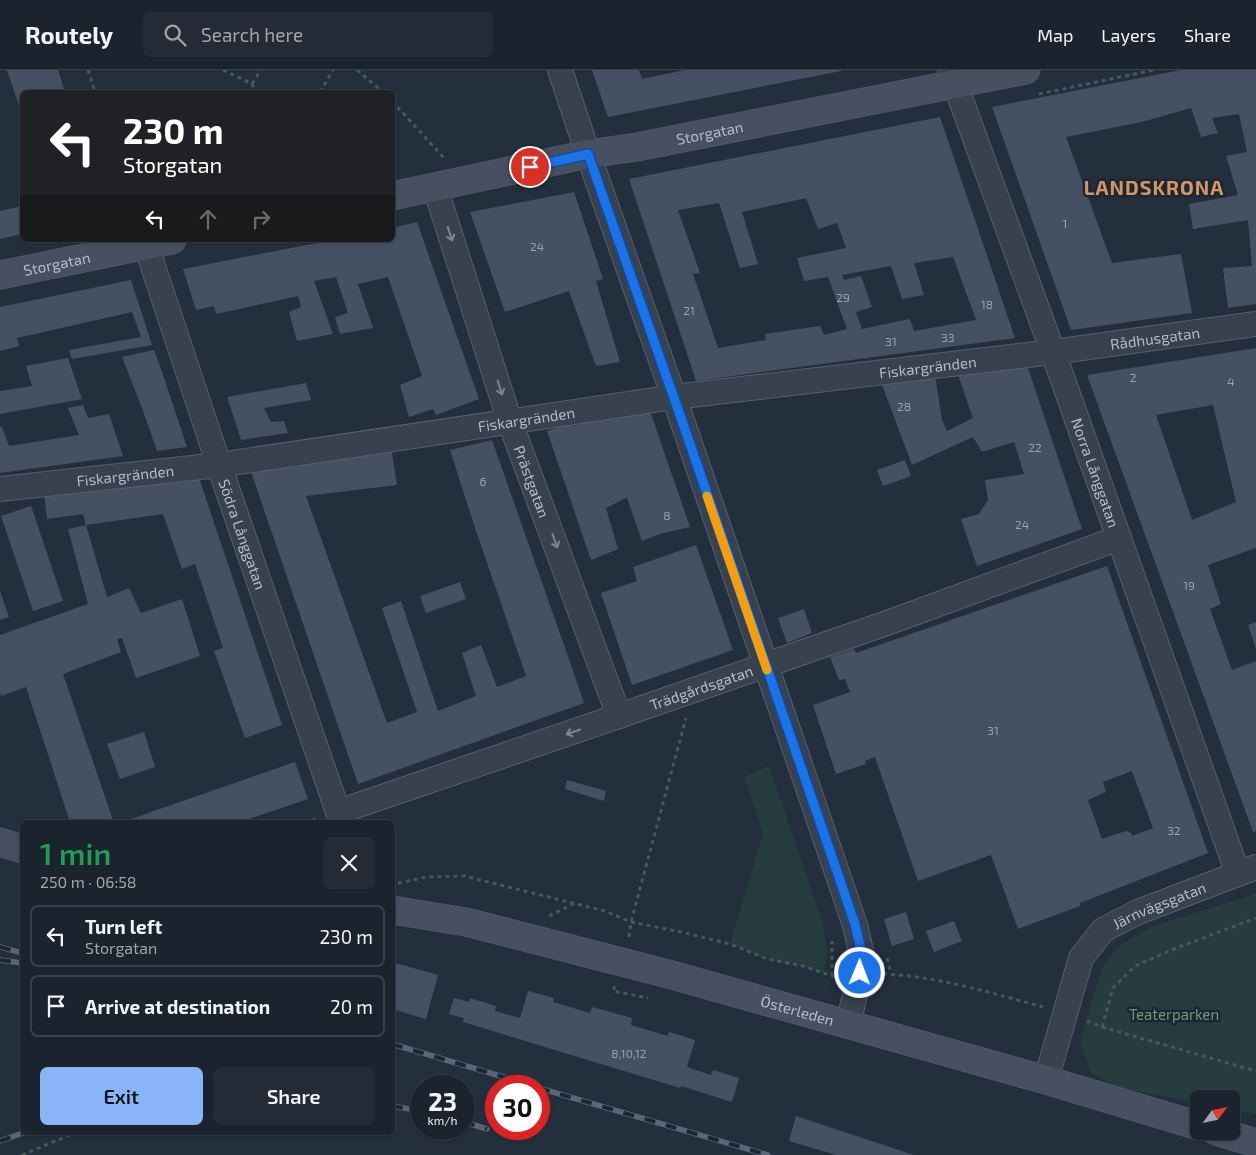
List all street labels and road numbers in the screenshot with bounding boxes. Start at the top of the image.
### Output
street label: Storgatan [675,117,745,148]
street label: Storgatan [22,248,92,279]
street label: Rådhusgatan [1109,323,1201,353]
street label: Fiskargränden [878,352,978,382]
street label: Fiskargränden [476,403,576,435]
street label: Norra Långgatan [1068,415,1123,530]
street label: Prästgatan [510,443,554,520]
street label: Fiskargränden [76,461,175,490]
street label: Södra Långgatan [216,477,270,592]
street label: Trädgårdsgatan [647,661,755,714]
street label: Järnvägsgatan [1109,878,1208,933]
street label: Österleden [759,991,836,1029]

